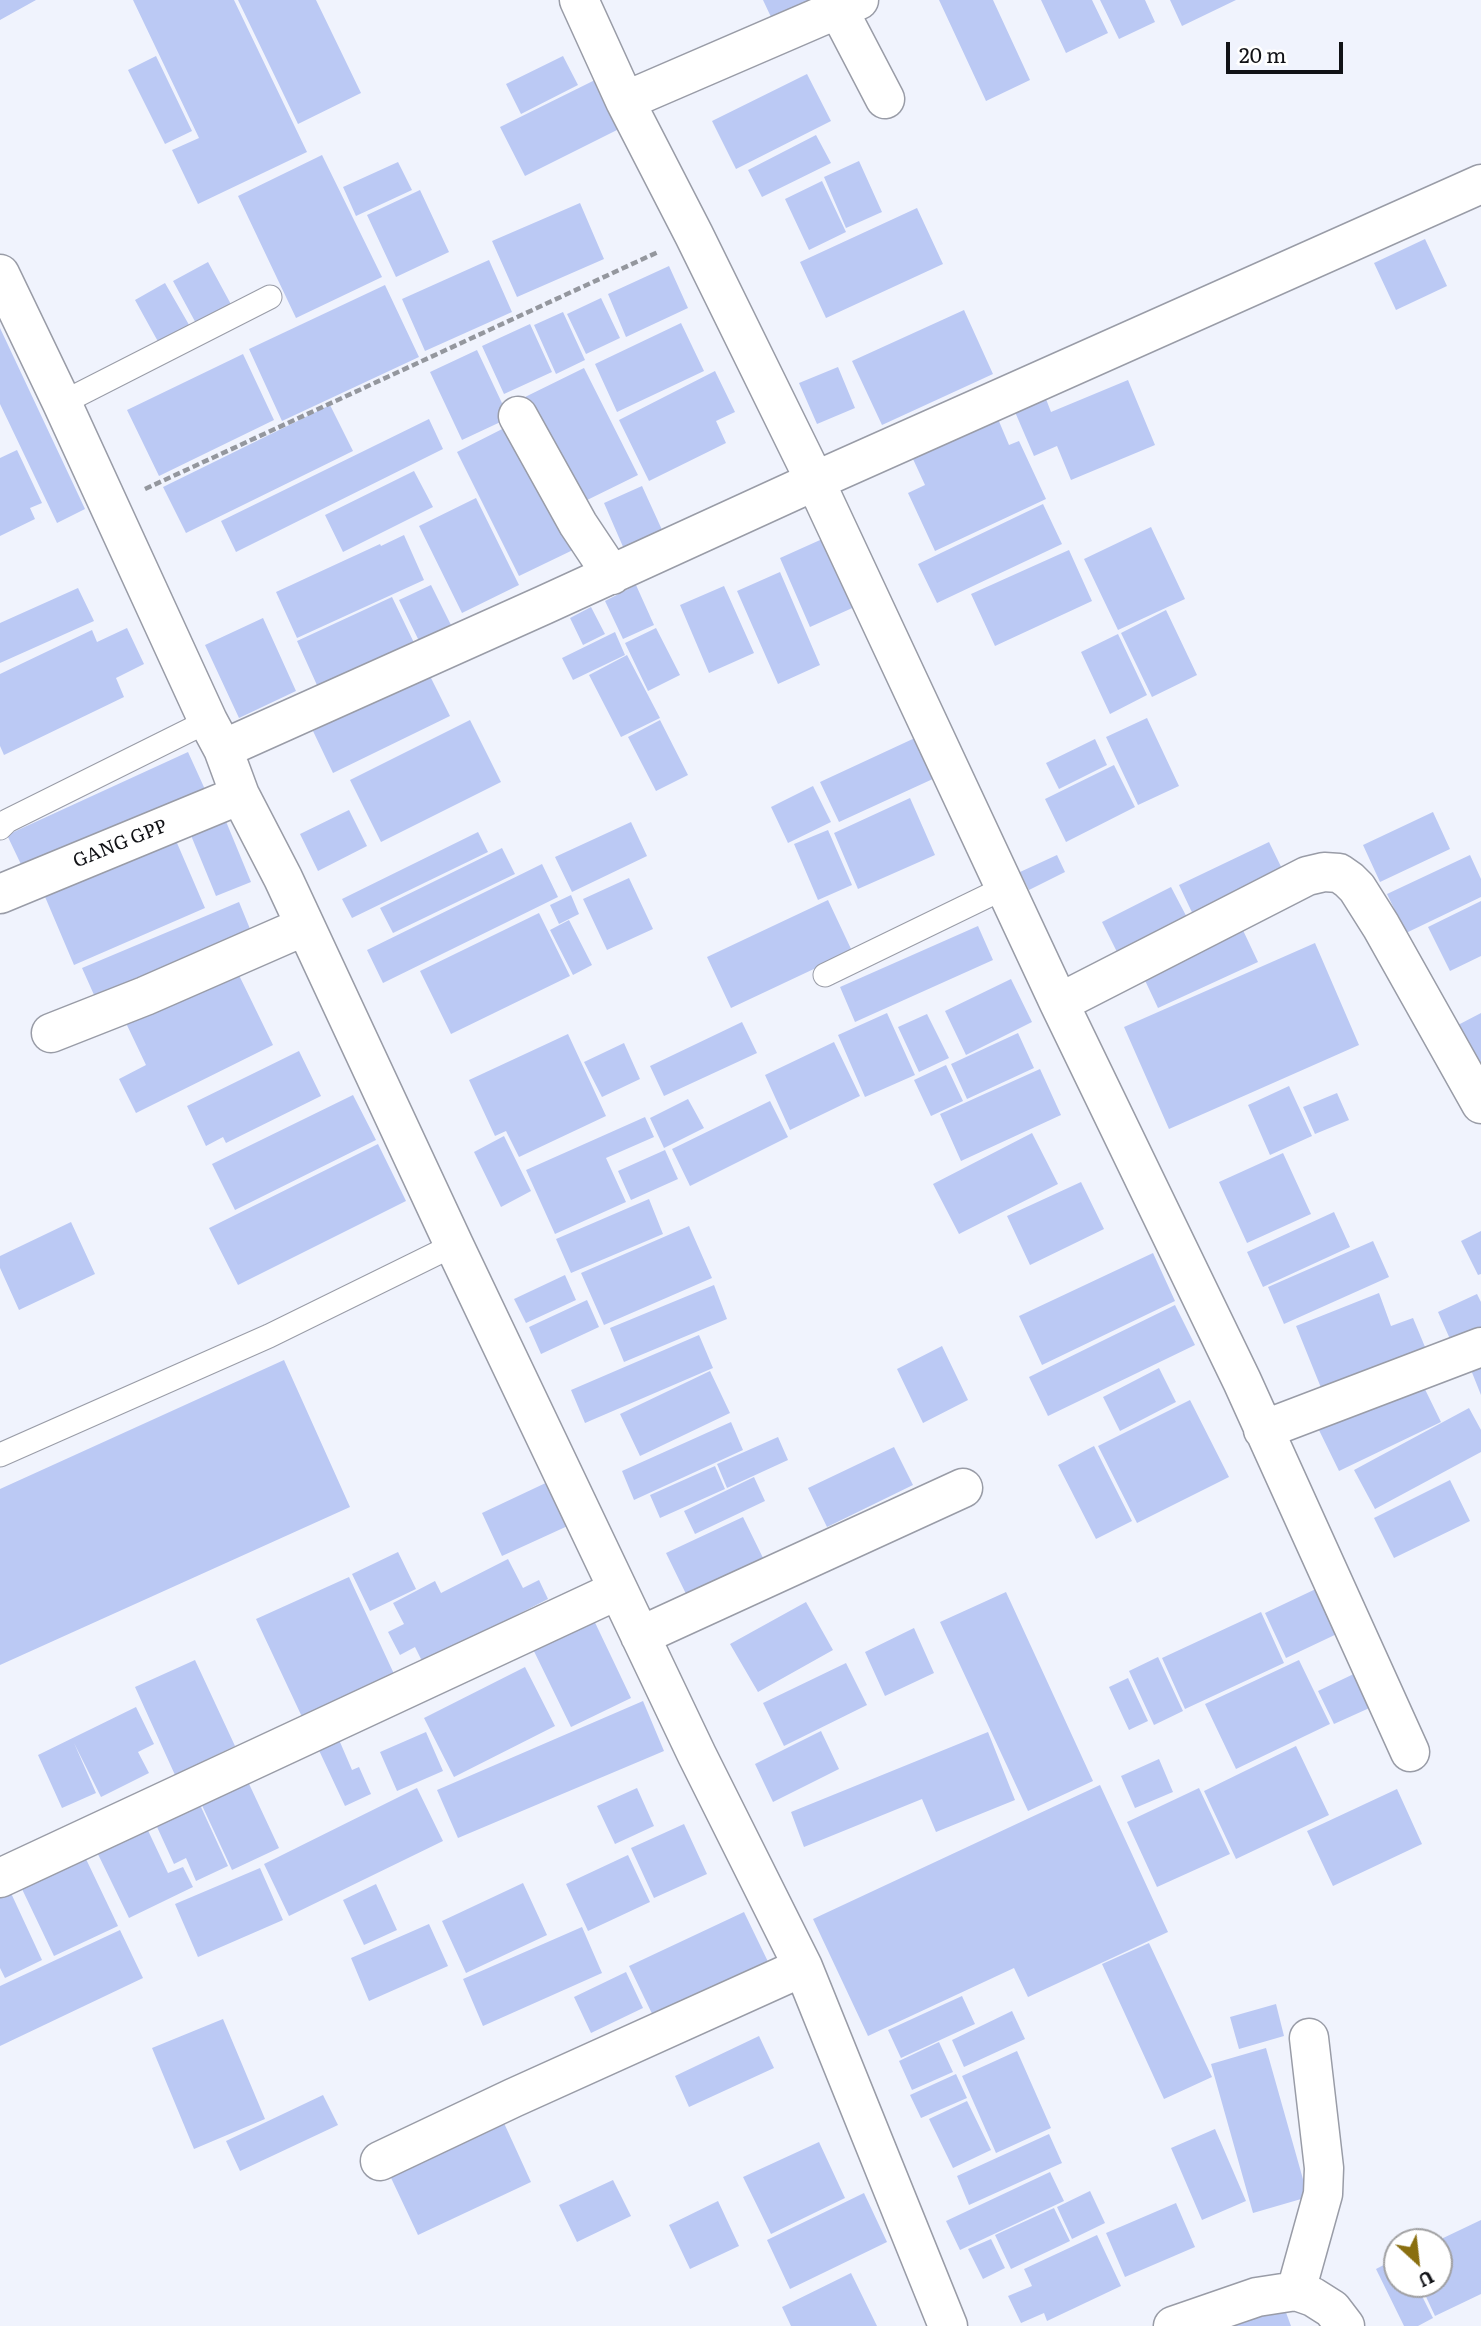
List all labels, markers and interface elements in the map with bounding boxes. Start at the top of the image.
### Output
scale bar [1229,28,1346,72]
text: 20 m [1239,38,1286,69]
street label: GANG GPP [70,815,170,873]
north arrow [1383,2228,1453,2298]
text: U [1414,2264,1440,2296]

